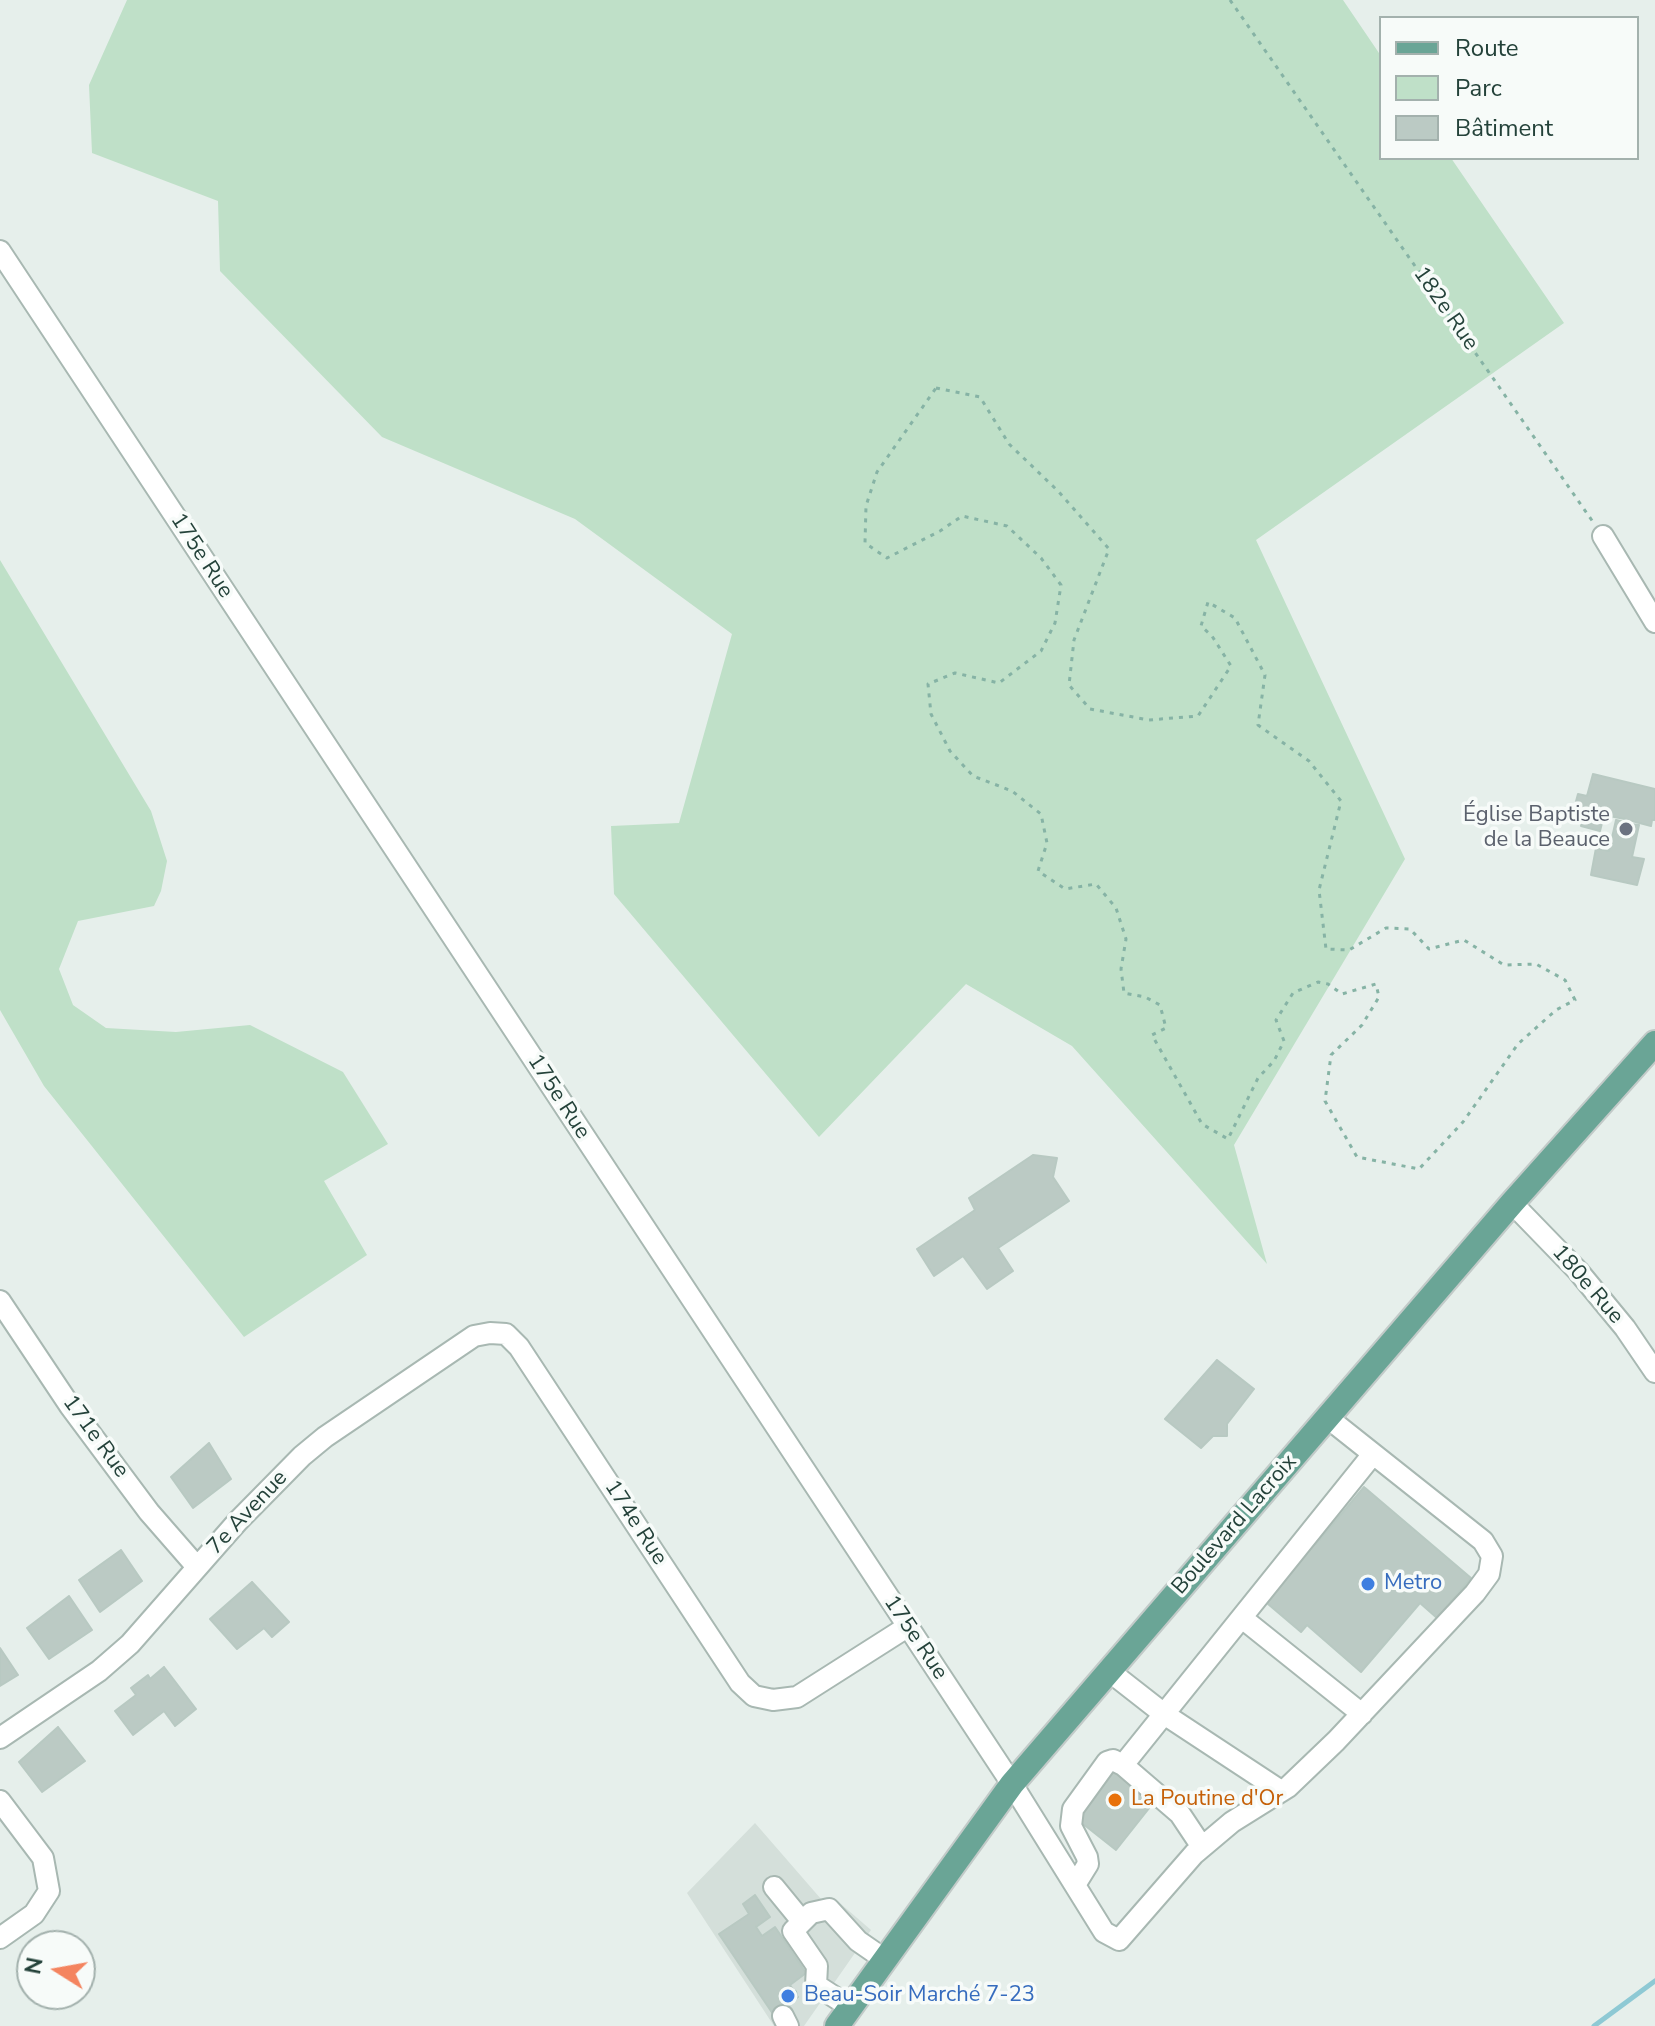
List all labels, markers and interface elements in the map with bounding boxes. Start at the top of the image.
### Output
legend [1379,16,1639,160]
text: Route [1455,32,1519,64]
text: Parc [1455,72,1502,104]
text: Bâtiment [1455,112,1553,144]
street label: 182e Rue [1407,262,1483,356]
street label: 175e Rue [164,509,238,603]
place label: Église Baptiste de la Beauce [1463,803,1610,854]
marker: Église Baptiste de la Beauce [1617,820,1635,838]
street label: 175e Rue [521,1050,595,1144]
street label: 180e Rue [1546,1240,1628,1330]
street label: 171e Rue [56,1391,134,1483]
street label: Boulevard Lacroix [1167,1450,1303,1600]
street label: 7e Avenue [202,1465,294,1561]
street label: 174e Rue [598,1476,672,1570]
place label: Metro [1384,1571,1442,1597]
marker: Metro [1359,1575,1377,1593]
street label: 175e Rue [877,1591,953,1685]
place label: La Poutine d'Or [1131,1787,1283,1813]
marker: La Poutine d'Or [1106,1791,1124,1809]
north arrow [16,1930,96,2010]
text: N [18,1955,51,1977]
place label: Beau-Soir Marché 7-23 [804,1983,1035,2009]
marker: Beau-Soir Marché 7-23 [779,1987,797,2005]

